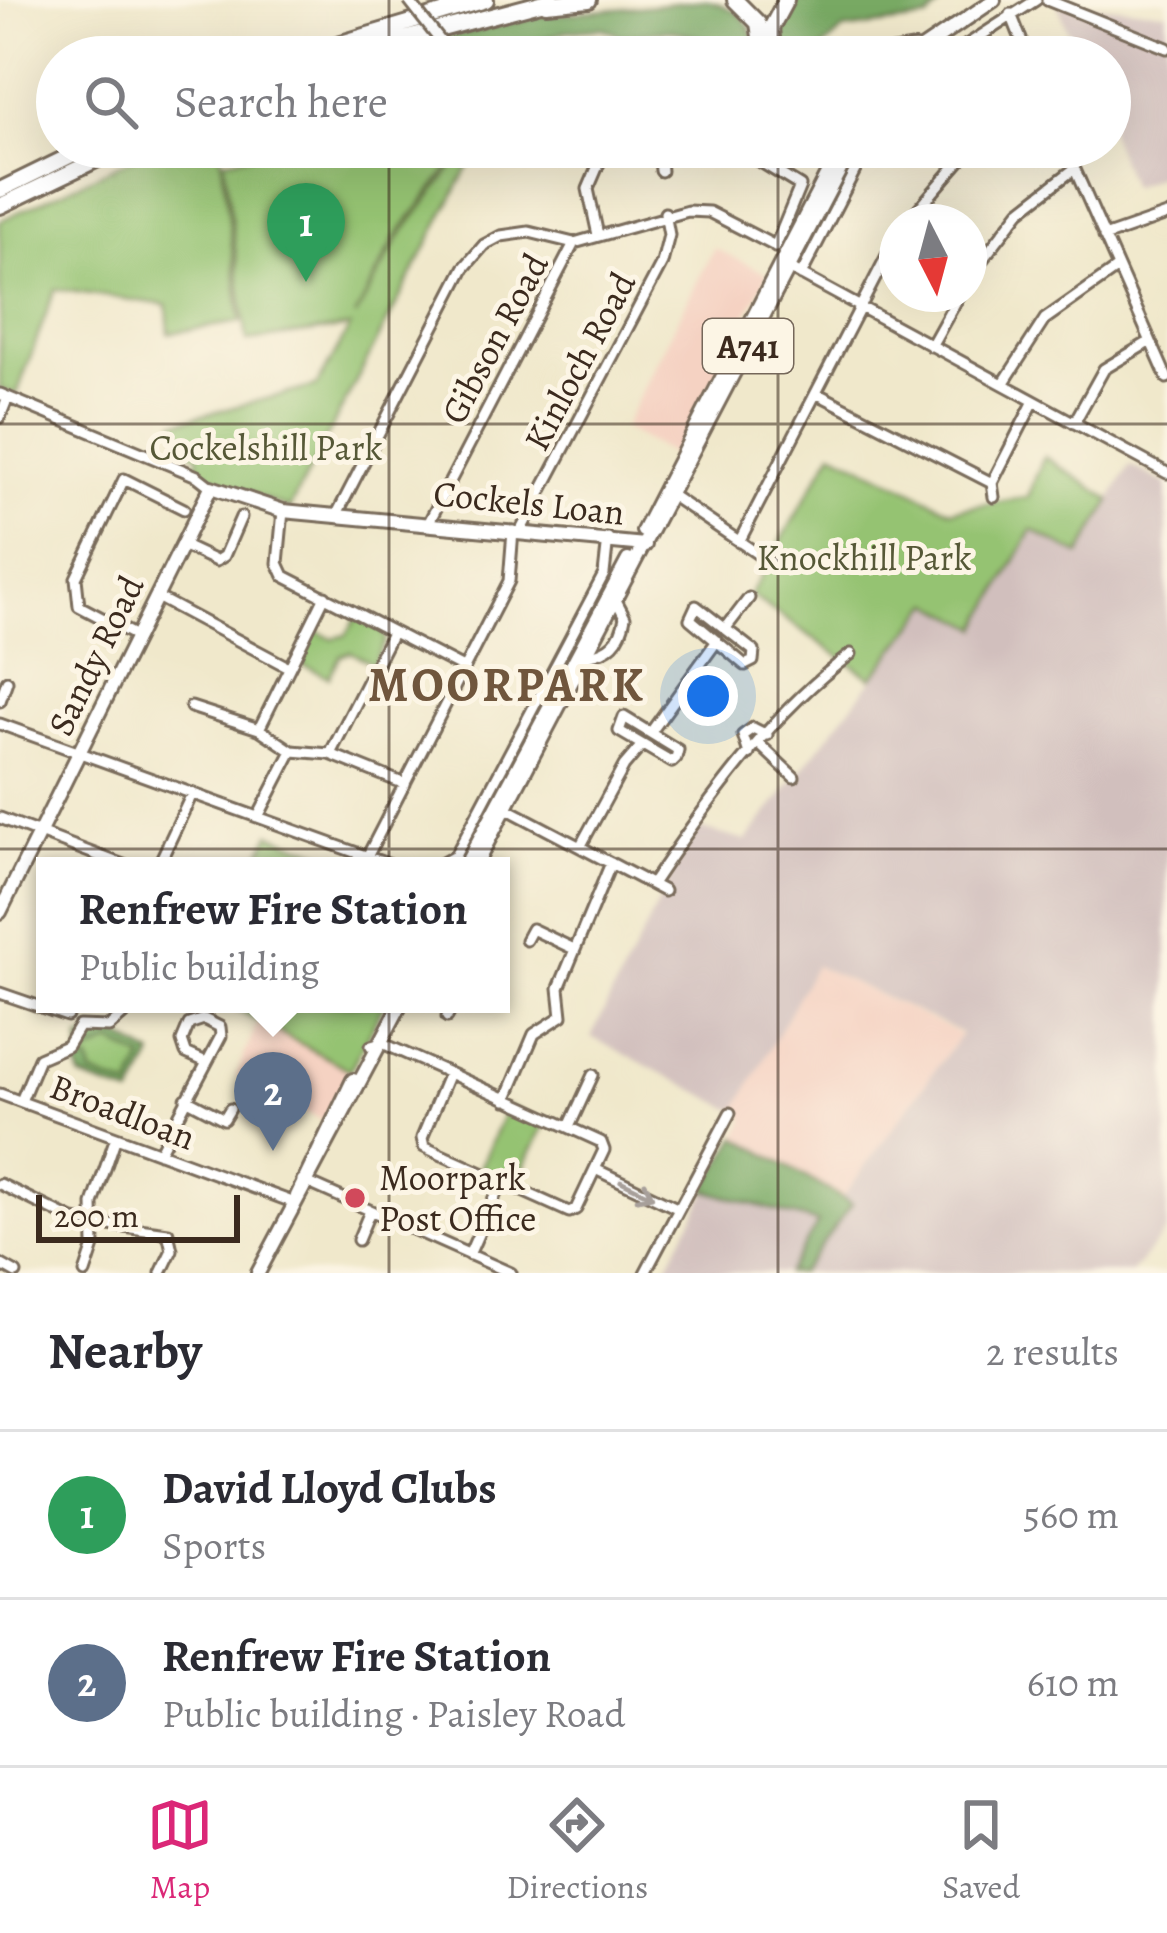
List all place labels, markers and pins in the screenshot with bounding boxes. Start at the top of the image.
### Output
pin: 1 [267,183,345,282]
pin: 2 [234,1052,312,1151]
place label: Moorpark Post Office [379,1153,536,1243]
marker: Moorpark Post Office [342,1185,368,1211]

